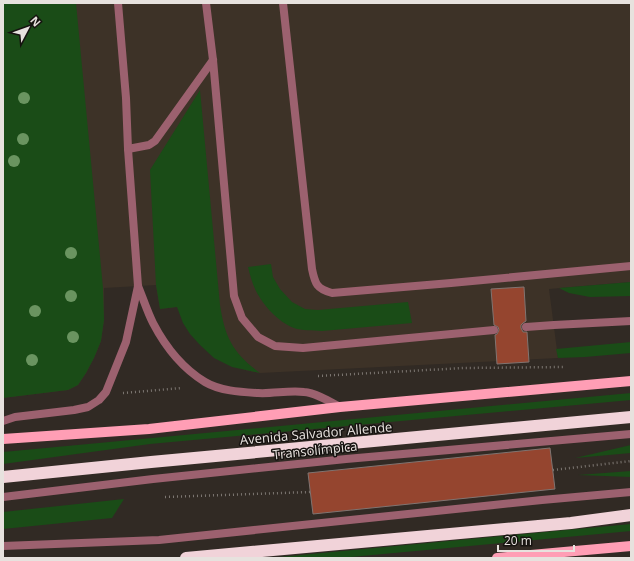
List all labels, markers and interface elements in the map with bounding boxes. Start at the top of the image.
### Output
north arrow [8,8,48,48]
text: N [27,13,45,29]
street label: Avenida Salvador Allende [239,417,393,449]
street label: Transolímpica [272,437,358,463]
scale bar [498,527,574,553]
text: 20 m [504,532,532,549]

